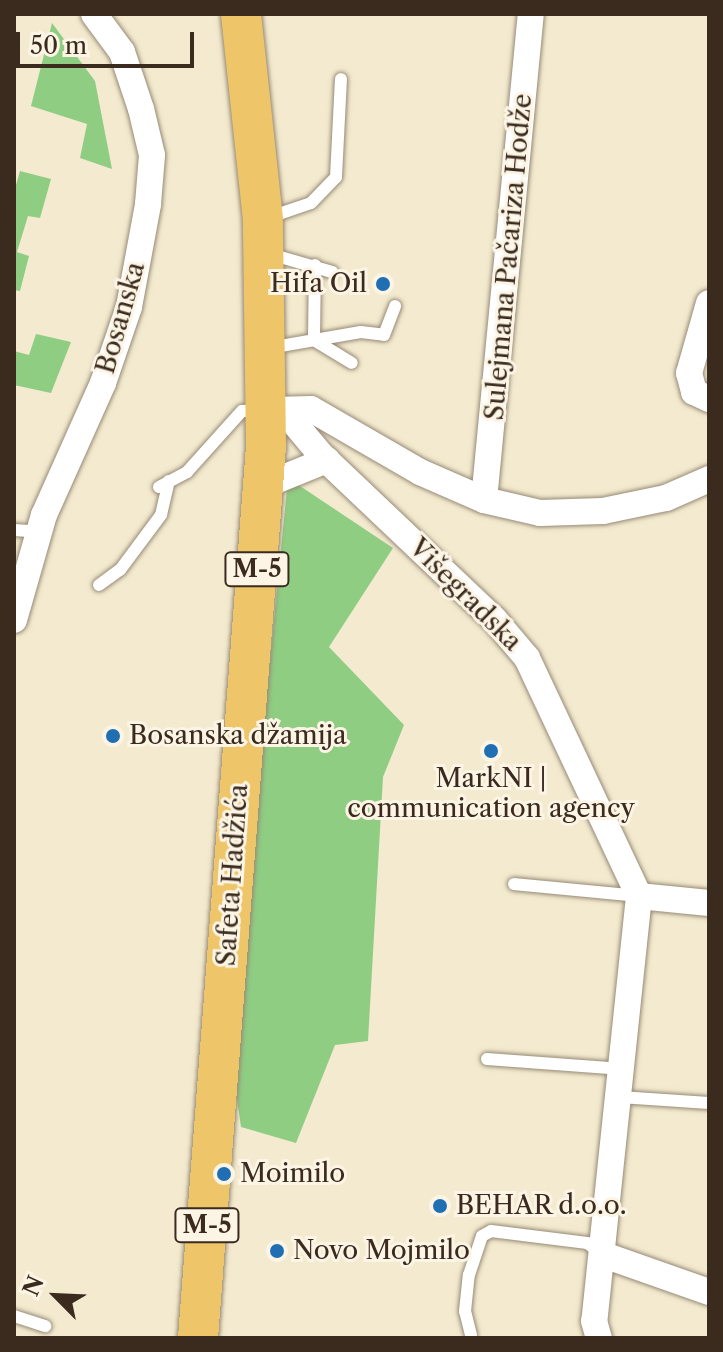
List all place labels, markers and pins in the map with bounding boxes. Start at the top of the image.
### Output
place label: Hifa Oil [270,268,367,300]
marker: Hifa Oil [374,275,392,293]
place label: Bosanska džamija [129,720,347,752]
marker: Bosanska džamija [104,727,122,745]
marker: MarkNI | communication agency [482,742,500,760]
place label: MarkNI | communication agency [347,763,635,824]
place label: Moimilo [240,1158,345,1190]
marker: Moimilo [215,1165,233,1183]
place label: BEHAR d.o.o. [456,1190,628,1222]
marker: BEHAR d.o.o. [431,1197,449,1215]
place label: Novo Mojmilo [293,1235,470,1267]
marker: Novo Mojmilo [268,1242,286,1260]

